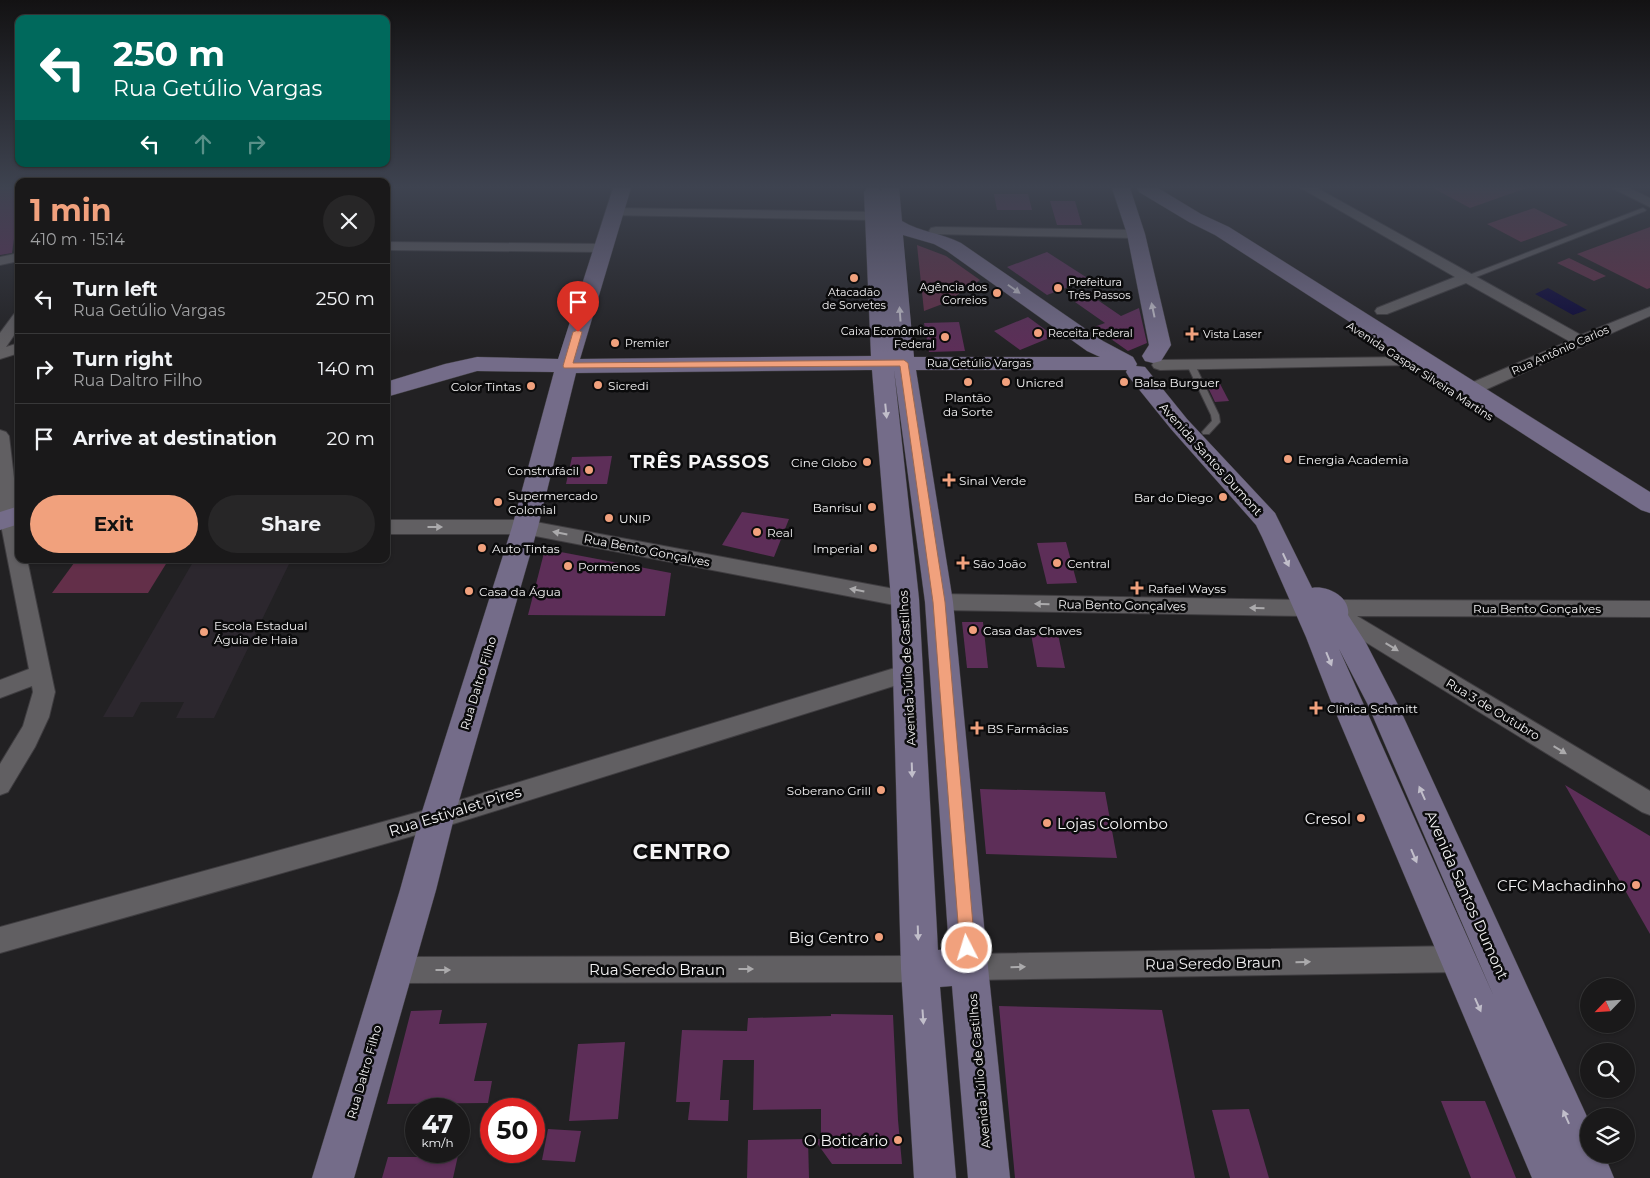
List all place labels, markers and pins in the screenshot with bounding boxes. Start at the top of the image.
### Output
marker: Atacadão de Sorvetes [848,272,860,284]
place label: Prefeitura Três Passos [1068,275,1131,302]
place label: Agência dos Correios [919,280,988,307]
pin [557,281,599,332]
marker: Prefeitura Três Passos [1052,282,1064,294]
place label: Atacadão de Sorvetes [822,285,887,312]
marker: Agência dos Correios [991,287,1003,299]
place label: Caixa Econômica Federal [841,324,935,351]
place label: Receita Federal [1048,326,1133,340]
marker: Receita Federal [1032,327,1044,339]
marker: Vista Laser [1185,327,1199,341]
place label: Vista Laser [1203,327,1262,341]
marker: Caixa Econômica Federal [939,331,951,343]
place label: Premier [625,336,669,350]
marker: Premier [609,337,621,349]
place label: Unicred [1016,375,1064,390]
place label: Balsa Burguer [1134,375,1220,390]
marker: Plantão da Sorte [962,376,974,388]
marker: Unicred [1000,376,1012,388]
marker: Balsa Burguer [1118,376,1130,388]
place label: Sicredi [608,378,649,393]
place label: Color Tintas [451,379,521,394]
marker: Sicredi [592,379,604,391]
marker: Color Tintas [525,380,537,392]
place label: Plantão da Sorte [943,390,993,419]
place label: Energia Academia [1298,452,1409,467]
marker: Energia Academia [1282,453,1294,465]
place label: Cine Globo [791,455,857,470]
marker: Cine Globo [861,456,873,468]
place label: Construfácil [507,463,579,478]
marker: Construfácil [583,464,595,476]
place label: Sinal Verde [959,473,1026,488]
marker: Sinal Verde [943,474,955,486]
place label: Supermercado Colonial [508,488,598,517]
place label: Bar do Diego [1134,490,1213,505]
marker: Bar do Diego [1217,491,1229,503]
marker: Supermercado Colonial [492,496,504,508]
place label: Banrisul [813,500,862,515]
marker: Banrisul [866,501,878,513]
place label: UNIP [619,511,651,526]
marker: UNIP [603,512,615,524]
place label: Real [767,525,793,540]
marker: Real [751,526,763,538]
place label: Auto Tintas [492,541,560,556]
place label: Imperial [813,541,863,556]
marker: Auto Tintas [476,542,488,554]
marker: Imperial [867,542,879,554]
place label: São João [973,556,1026,571]
place label: Central [1067,556,1110,571]
marker: São João [957,557,969,569]
marker: Central [1051,557,1063,569]
place label: Pormenos [578,559,640,574]
marker: Pormenos [562,560,574,572]
marker: Rafael Wayss [1130,581,1144,595]
place label: Rafael Wayss [1148,581,1226,596]
place label: Casa da Água [479,584,561,599]
marker: Casa da Água [463,585,475,597]
place label: Escola Estadual Águia de Haia [214,618,307,647]
place label: Casa das Chaves [983,623,1082,638]
marker: Casa das Chaves [967,624,979,636]
marker: Escola Estadual Águia de Haia [198,626,210,638]
marker: Clínica Schmitt [1309,701,1323,715]
place label: Clínica Schmitt [1327,701,1418,716]
place label: BS Farmácias [987,721,1068,736]
marker: BS Farmácias [971,722,983,734]
place label: Soberano Grill [787,783,871,798]
marker: Soberano Grill [875,784,887,796]
place label: Cresol [1305,809,1351,828]
marker: Cresol [1355,812,1367,824]
place label: Lojas Colombo [1057,814,1168,833]
marker: Lojas Colombo [1041,817,1053,829]
place label: CFC Machadinho [1497,876,1626,895]
marker: CFC Machadinho [1630,879,1642,891]
place label: Big Centro [789,928,869,947]
marker: Big Centro [873,931,885,943]
place label: O Boticário [804,1131,888,1150]
marker: O Boticário [892,1134,904,1146]

